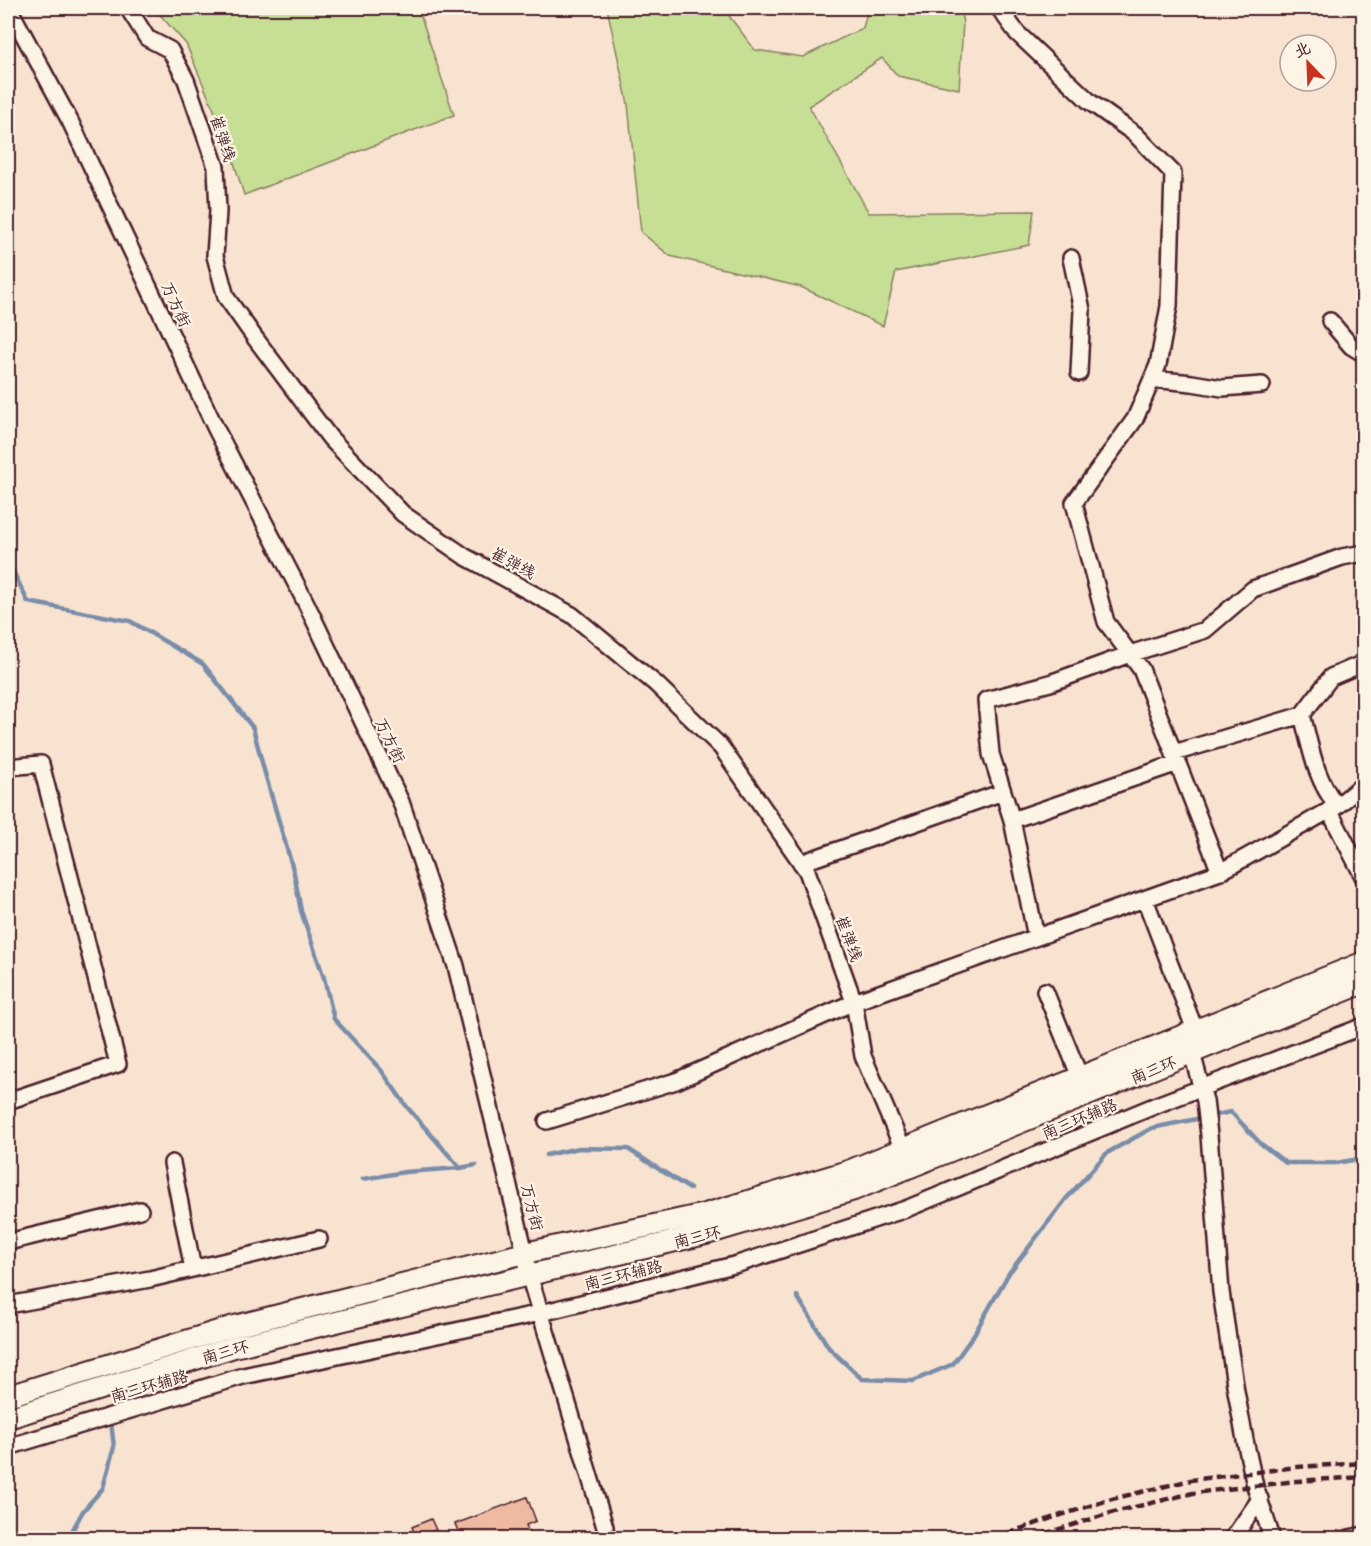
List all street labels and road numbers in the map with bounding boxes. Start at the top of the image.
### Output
street label: 崔弹线 [207,112,241,164]
street label: 万方街 [157,278,197,330]
street label: 崔弹线 [488,541,540,583]
street label: 万方街 [371,714,411,766]
street label: 崔弹线 [832,912,868,964]
street label: 南三环 [1127,1050,1179,1088]
street label: 南三环辅路 [1038,1093,1120,1143]
street label: 万方街 [517,1181,549,1233]
street label: 南三环 [671,1220,723,1252]
street label: 南三环辅路 [582,1254,664,1294]
street label: 南三环 [199,1334,251,1368]
street label: 南三环辅路 [108,1364,190,1406]

